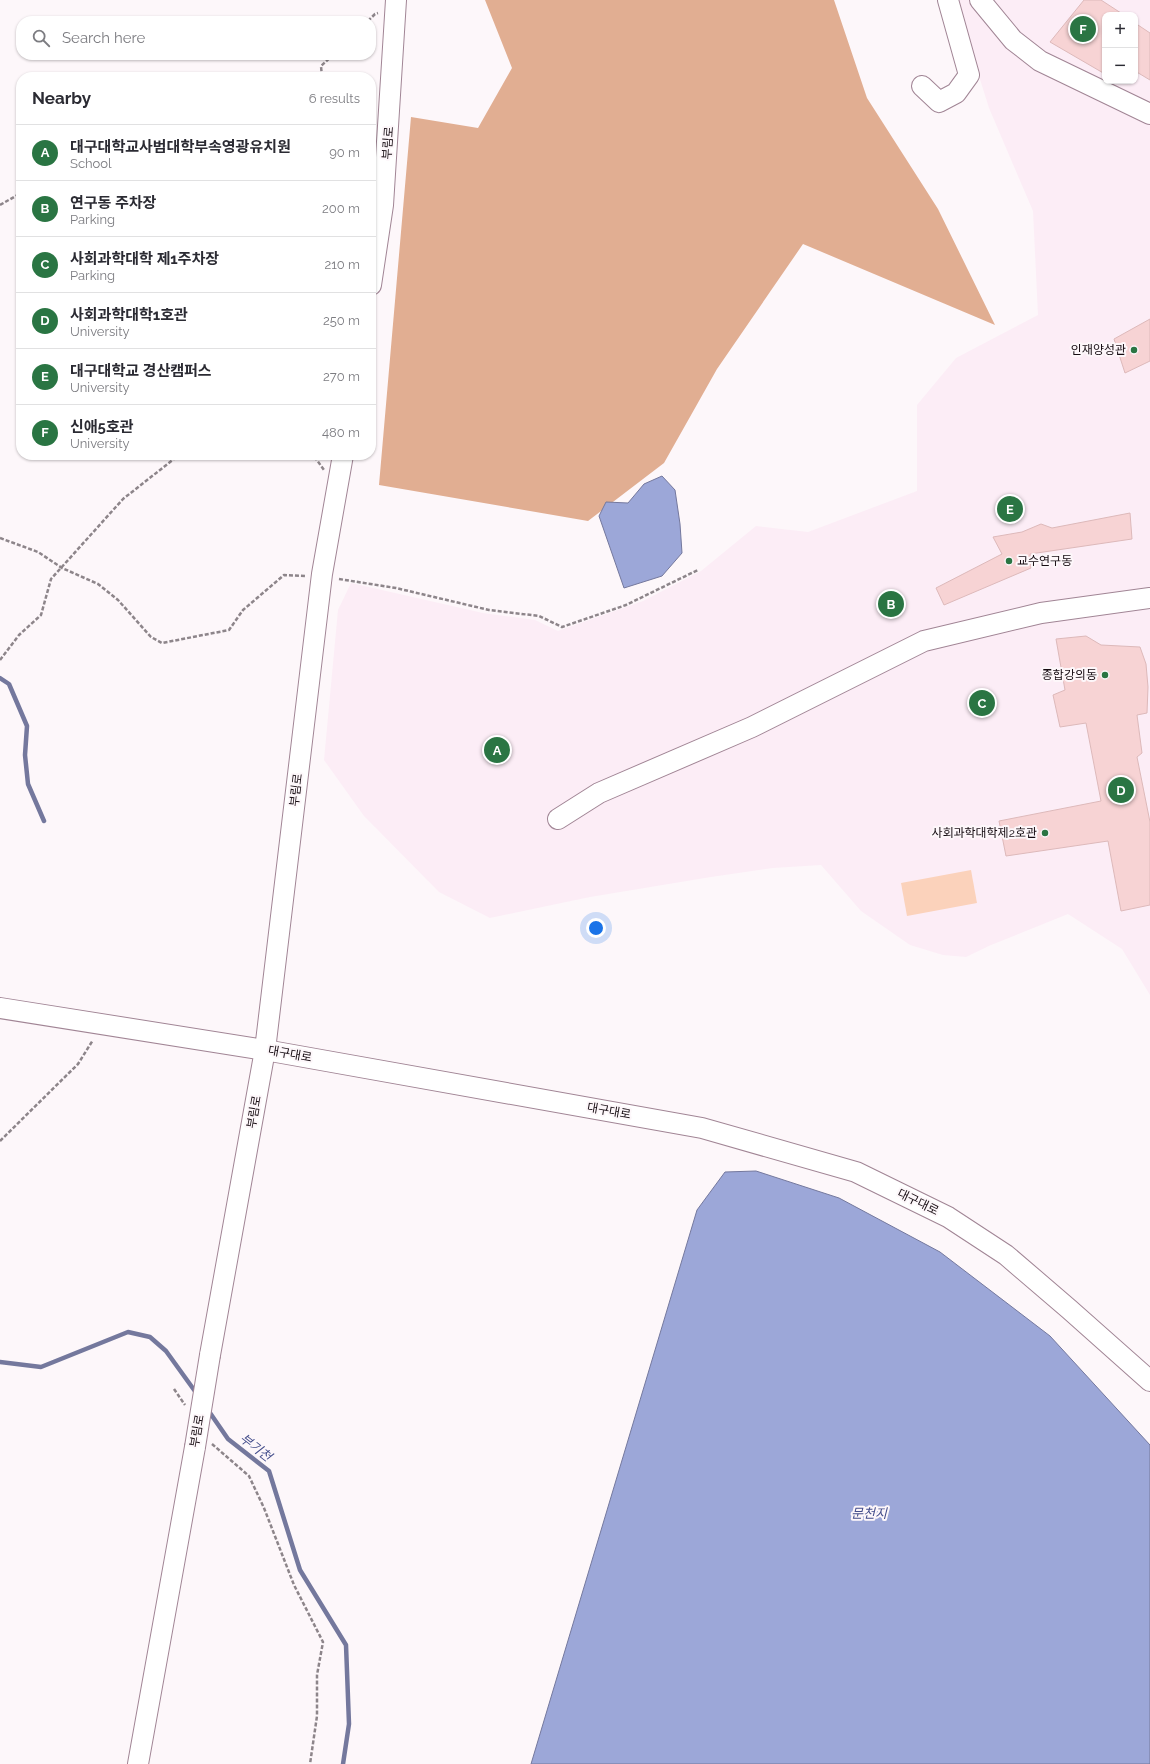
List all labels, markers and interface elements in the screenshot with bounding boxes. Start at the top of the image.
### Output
map controls [1102,12,1138,84]
button: + [1102,12,1138,48]
pin: F [1070,14,1096,44]
search box [16,16,376,60]
icon: search [30,27,52,49]
text: Search here [62,29,145,47]
button: − [1102,48,1138,84]
text: Nearby [32,88,91,108]
text: 6 results [309,91,360,106]
street label: 부림로 [380,126,396,160]
text: 대구대학교사범대학부속영광유치원 [70,138,291,156]
text: A [41,145,49,160]
text: 90 m [329,145,360,160]
text: School [70,156,112,171]
text: 연구동 주차장 [70,194,156,212]
text: B [41,201,49,216]
text: 200 m [322,201,360,216]
text: Parking [70,212,115,227]
text: 사회과학대학 제1주차장 [70,250,219,268]
text: C [41,257,49,272]
text: 210 m [324,257,360,272]
text: Parking [70,268,115,283]
text: 사회과학대학1호관 [70,306,188,324]
text: D [40,313,50,328]
text: 250 m [323,313,360,328]
text: University [70,324,130,339]
place label: 인재양성관 [1071,343,1126,357]
marker: 인재양성관 [1129,345,1139,355]
text: 대구대학교 경산캠퍼스 [70,362,212,380]
text: E [41,369,49,384]
text: 270 m [323,369,360,384]
text: University [70,380,130,395]
text: 신애5호관 [70,418,134,436]
text: F [41,425,49,440]
text: 480 m [322,425,360,440]
text: University [70,436,130,451]
pin: E [997,494,1023,524]
place label: 교수연구동 [1017,554,1072,568]
marker: 교수연구동 [1004,556,1014,566]
pin: B [878,589,904,619]
place label: 종합강의동 [1042,668,1097,682]
marker: 종합강의동 [1100,670,1110,680]
pin: C [969,688,995,718]
pin: A [484,735,510,765]
street label: 부림로 [287,773,305,807]
pin: D [1108,775,1134,805]
place label: 사회과학대학제2호관 [931,826,1037,840]
marker: 사회과학대학제2호관 [1040,828,1050,838]
your location [586,918,606,938]
street label: 대구대로 [267,1043,313,1065]
street label: 부림로 [244,1094,264,1130]
street label: 대구대로 [586,1100,632,1122]
street label: 대구대로 [895,1186,941,1218]
street label: 부림로 [187,1413,207,1449]
water label: 부기천 [237,1430,275,1465]
water label: 문천지 [851,1506,888,1521]

